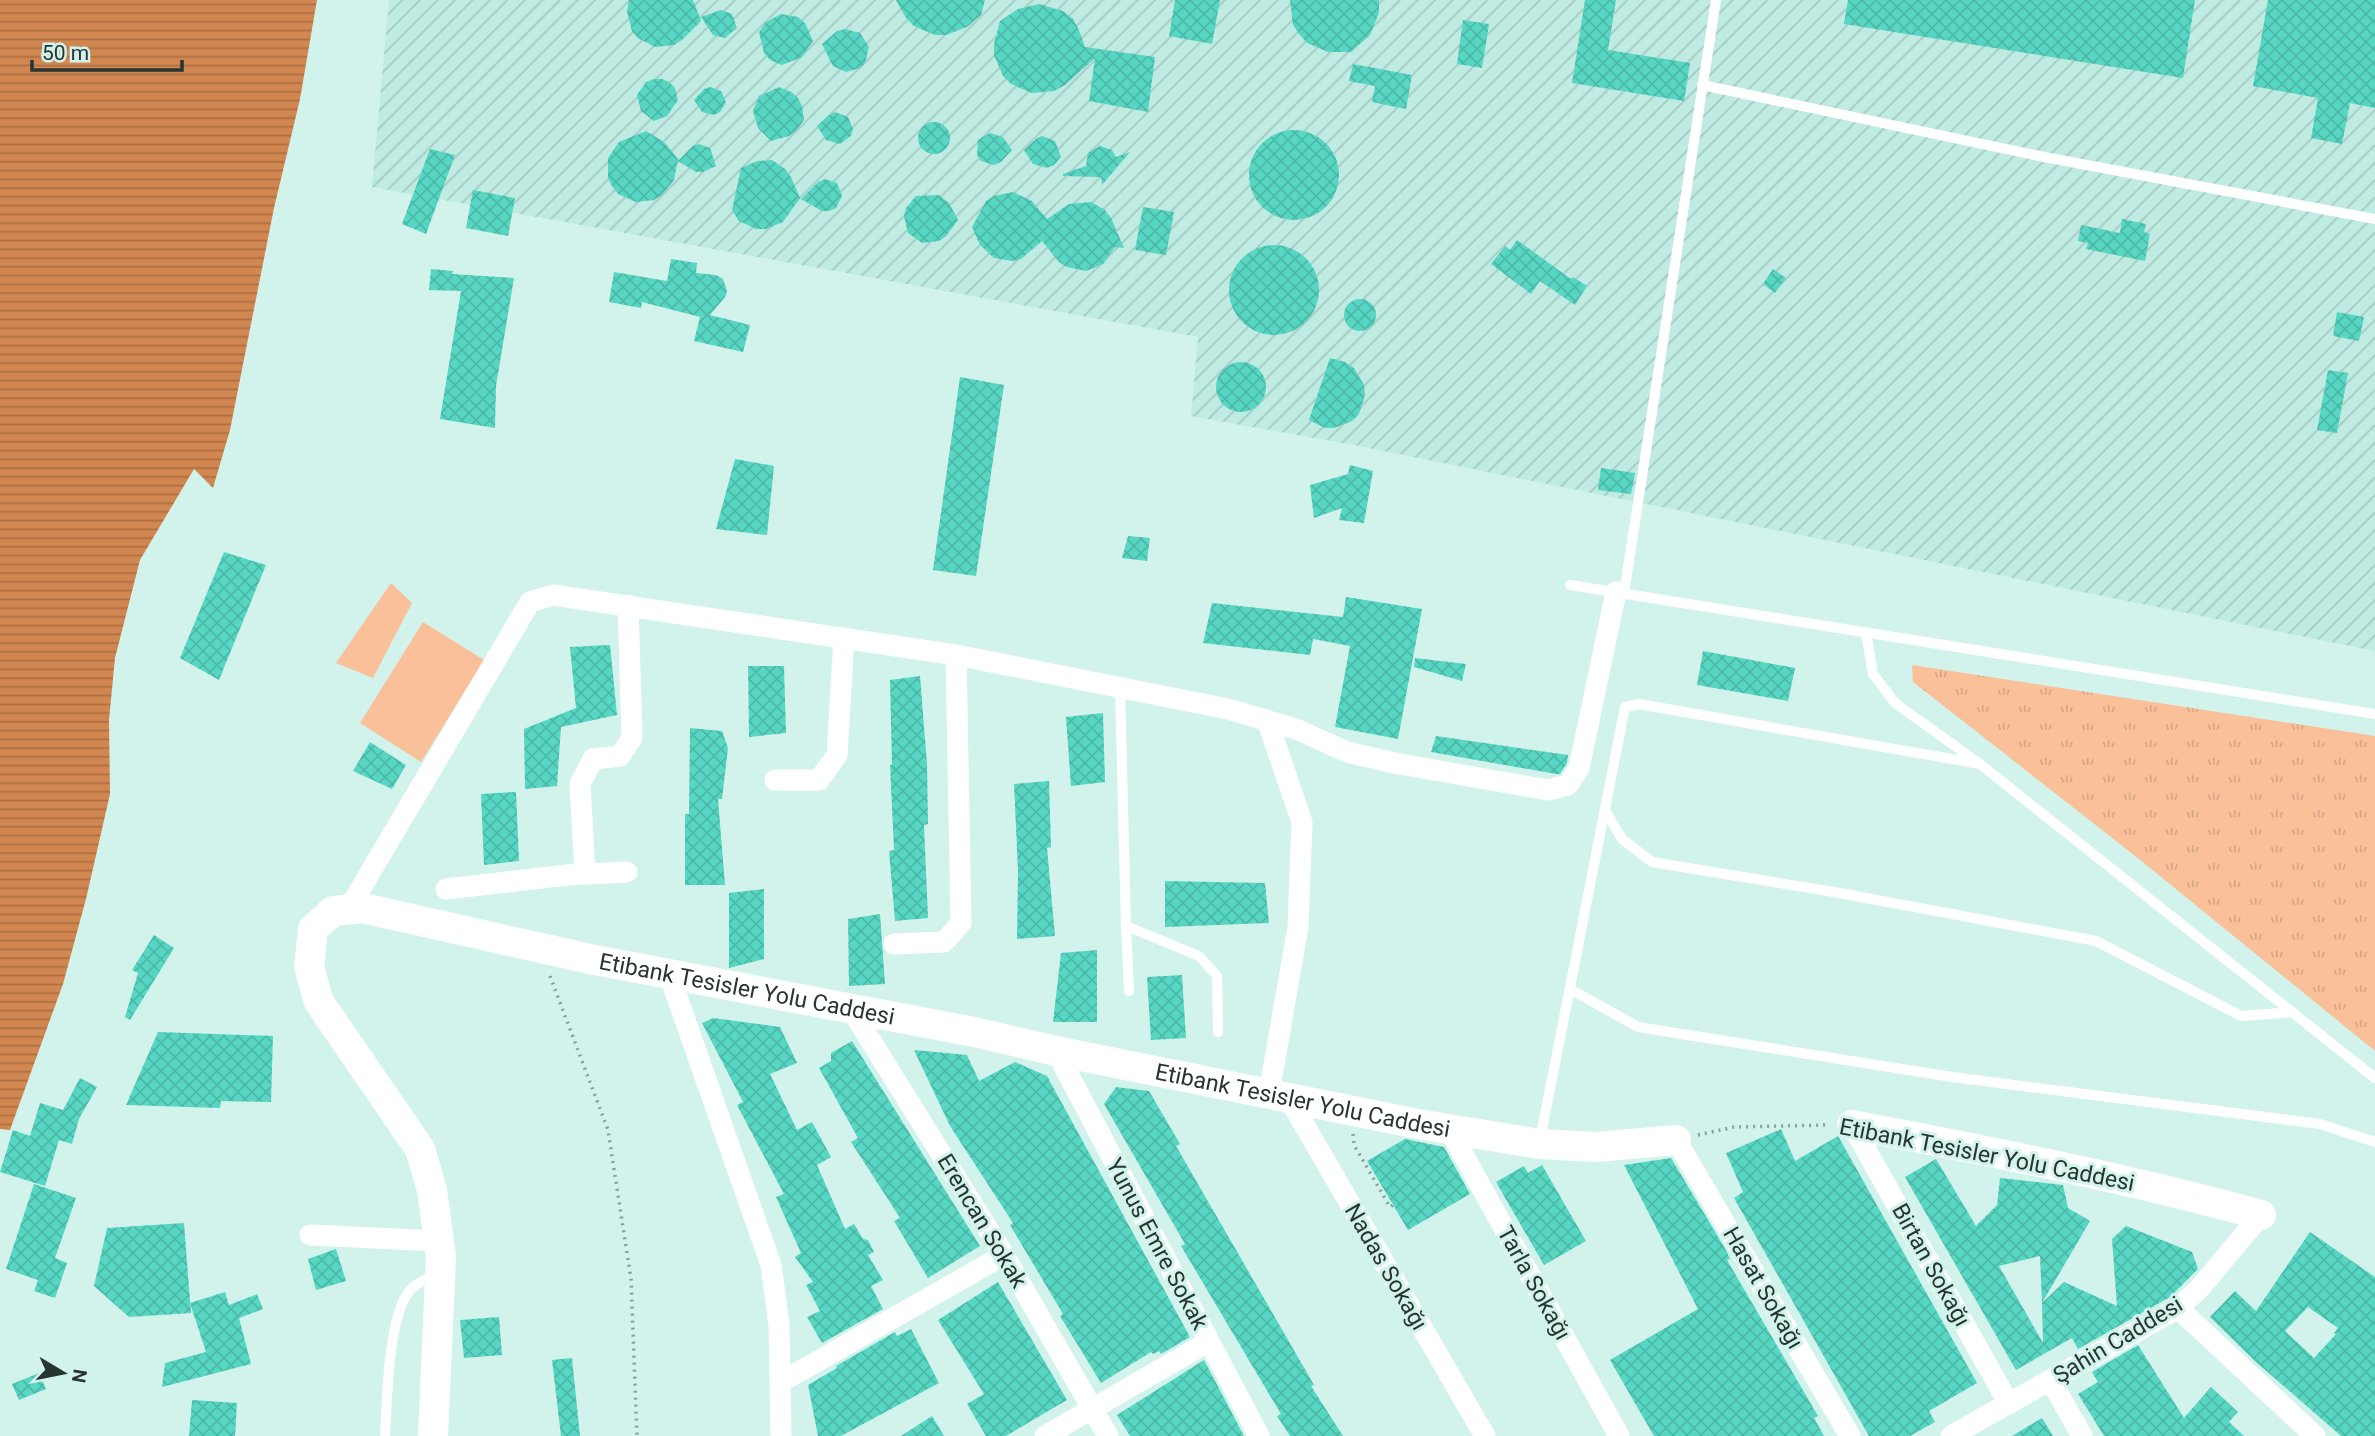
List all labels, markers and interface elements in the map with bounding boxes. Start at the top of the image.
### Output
scale bar [32,28,182,72]
text: 50 m [42,41,89,65]
street label: Etibank Tesisler Yolu Caddesi [597,948,897,1030]
street label: Etibank Tesisler Yolu Caddesi [1153,1058,1452,1143]
street label: Etibank Tesisler Yolu Caddesi [1837,1113,2137,1197]
street label: Erencan Sokak [932,1149,1033,1293]
street label: Yunus Emre Sokak [1100,1154,1214,1335]
street label: Nadas Sokağı [1339,1199,1433,1335]
street label: Birtan Sokağı [1886,1199,1976,1331]
street label: Tarla Sokağı [1492,1221,1576,1345]
street label: Hasat Sokağı [1717,1222,1809,1354]
street label: Şahin Caddesi [2049,1291,2187,1389]
north arrow [28,1338,98,1408]
text: N [67,1367,92,1384]

